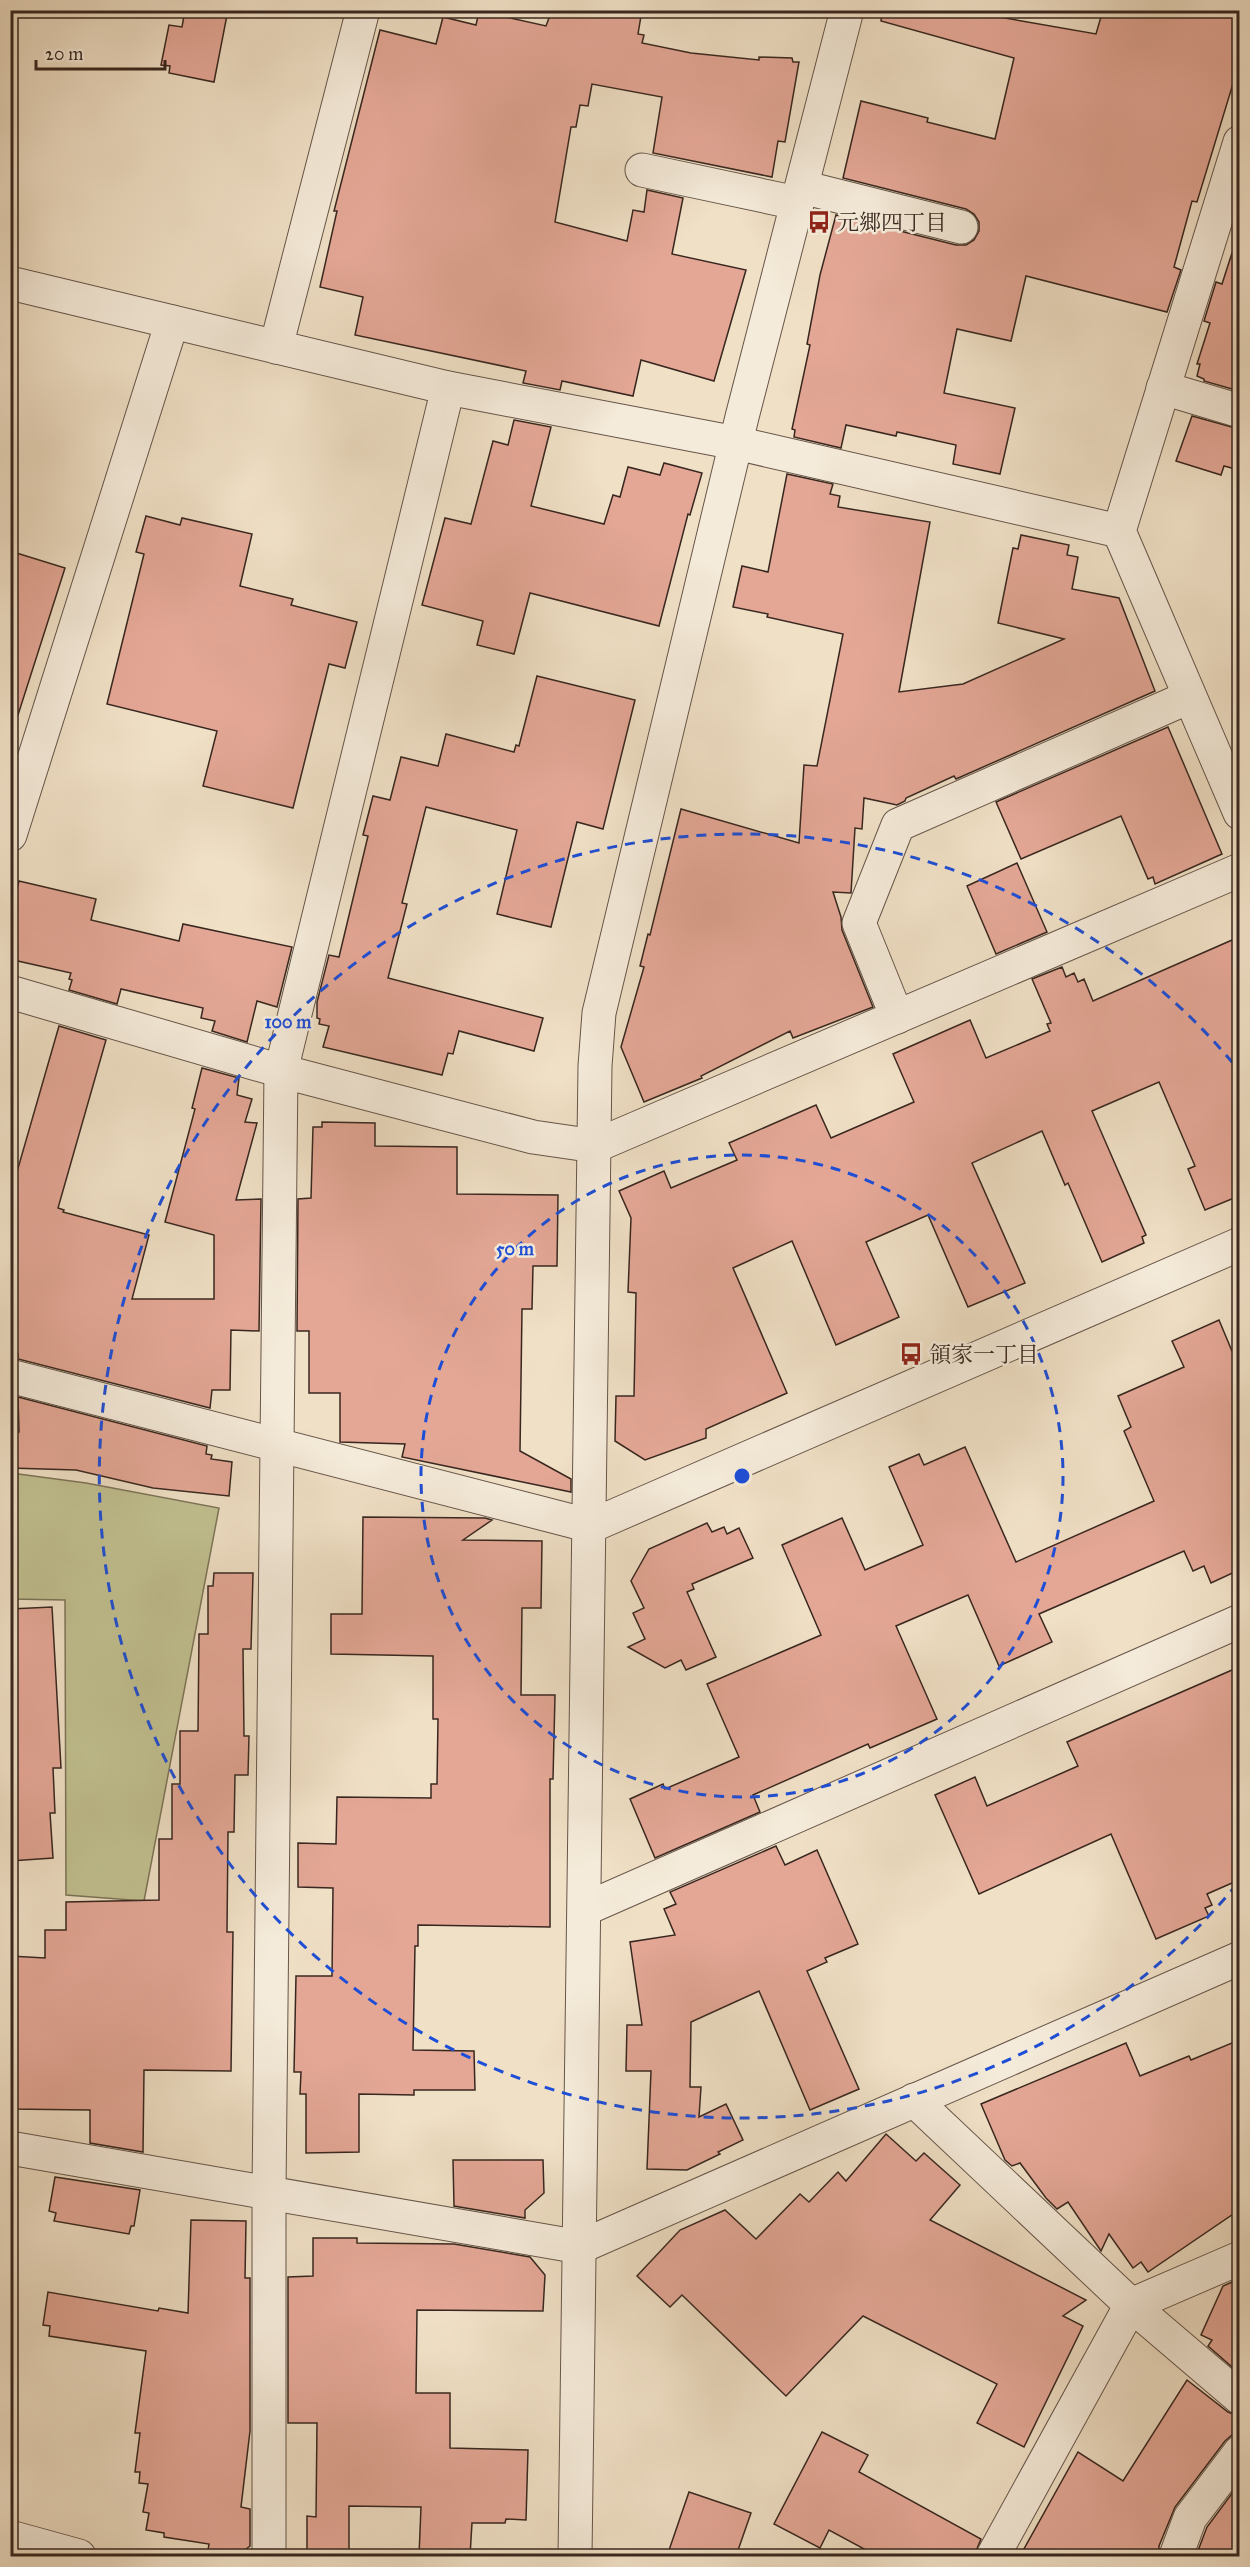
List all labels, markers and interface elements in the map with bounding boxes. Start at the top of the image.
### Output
scale bar [36,33,165,71]
text: 20 m [45,43,83,65]
bus stop icon: 元郷四丁目 [806,209,832,235]
place label: 元郷四丁目 [837,209,947,236]
text: 100 m [265,1011,312,1033]
text: 50 m [496,1238,535,1260]
bus stop icon: 領家一丁目 [898,1341,924,1367]
place label: 領家一丁目 [929,1341,1039,1368]
centre of rings [732,1466,752,1486]

